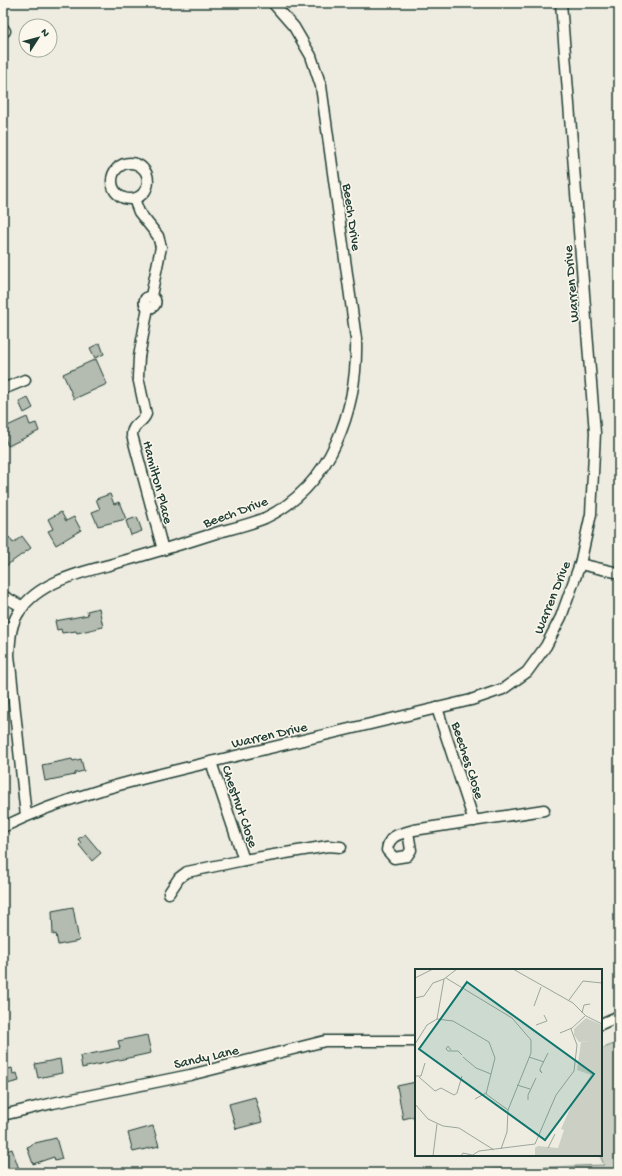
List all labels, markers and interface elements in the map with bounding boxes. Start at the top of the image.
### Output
north arrow [18,18,58,58]
text: N [38,27,51,40]
street label: Beech Drive [337,182,364,253]
street label: Warren Drive [561,244,584,323]
street label: Hamilton Place [137,439,176,527]
street label: Beech Drive [200,494,271,533]
street label: Warren Drive [531,558,576,637]
street label: Warren Drive [230,719,310,753]
street label: Beeches Close [446,719,487,802]
street label: Chestnut Close [217,763,261,851]
inset map [415,969,602,1156]
street label: Sandy Lane [172,1043,241,1074]

